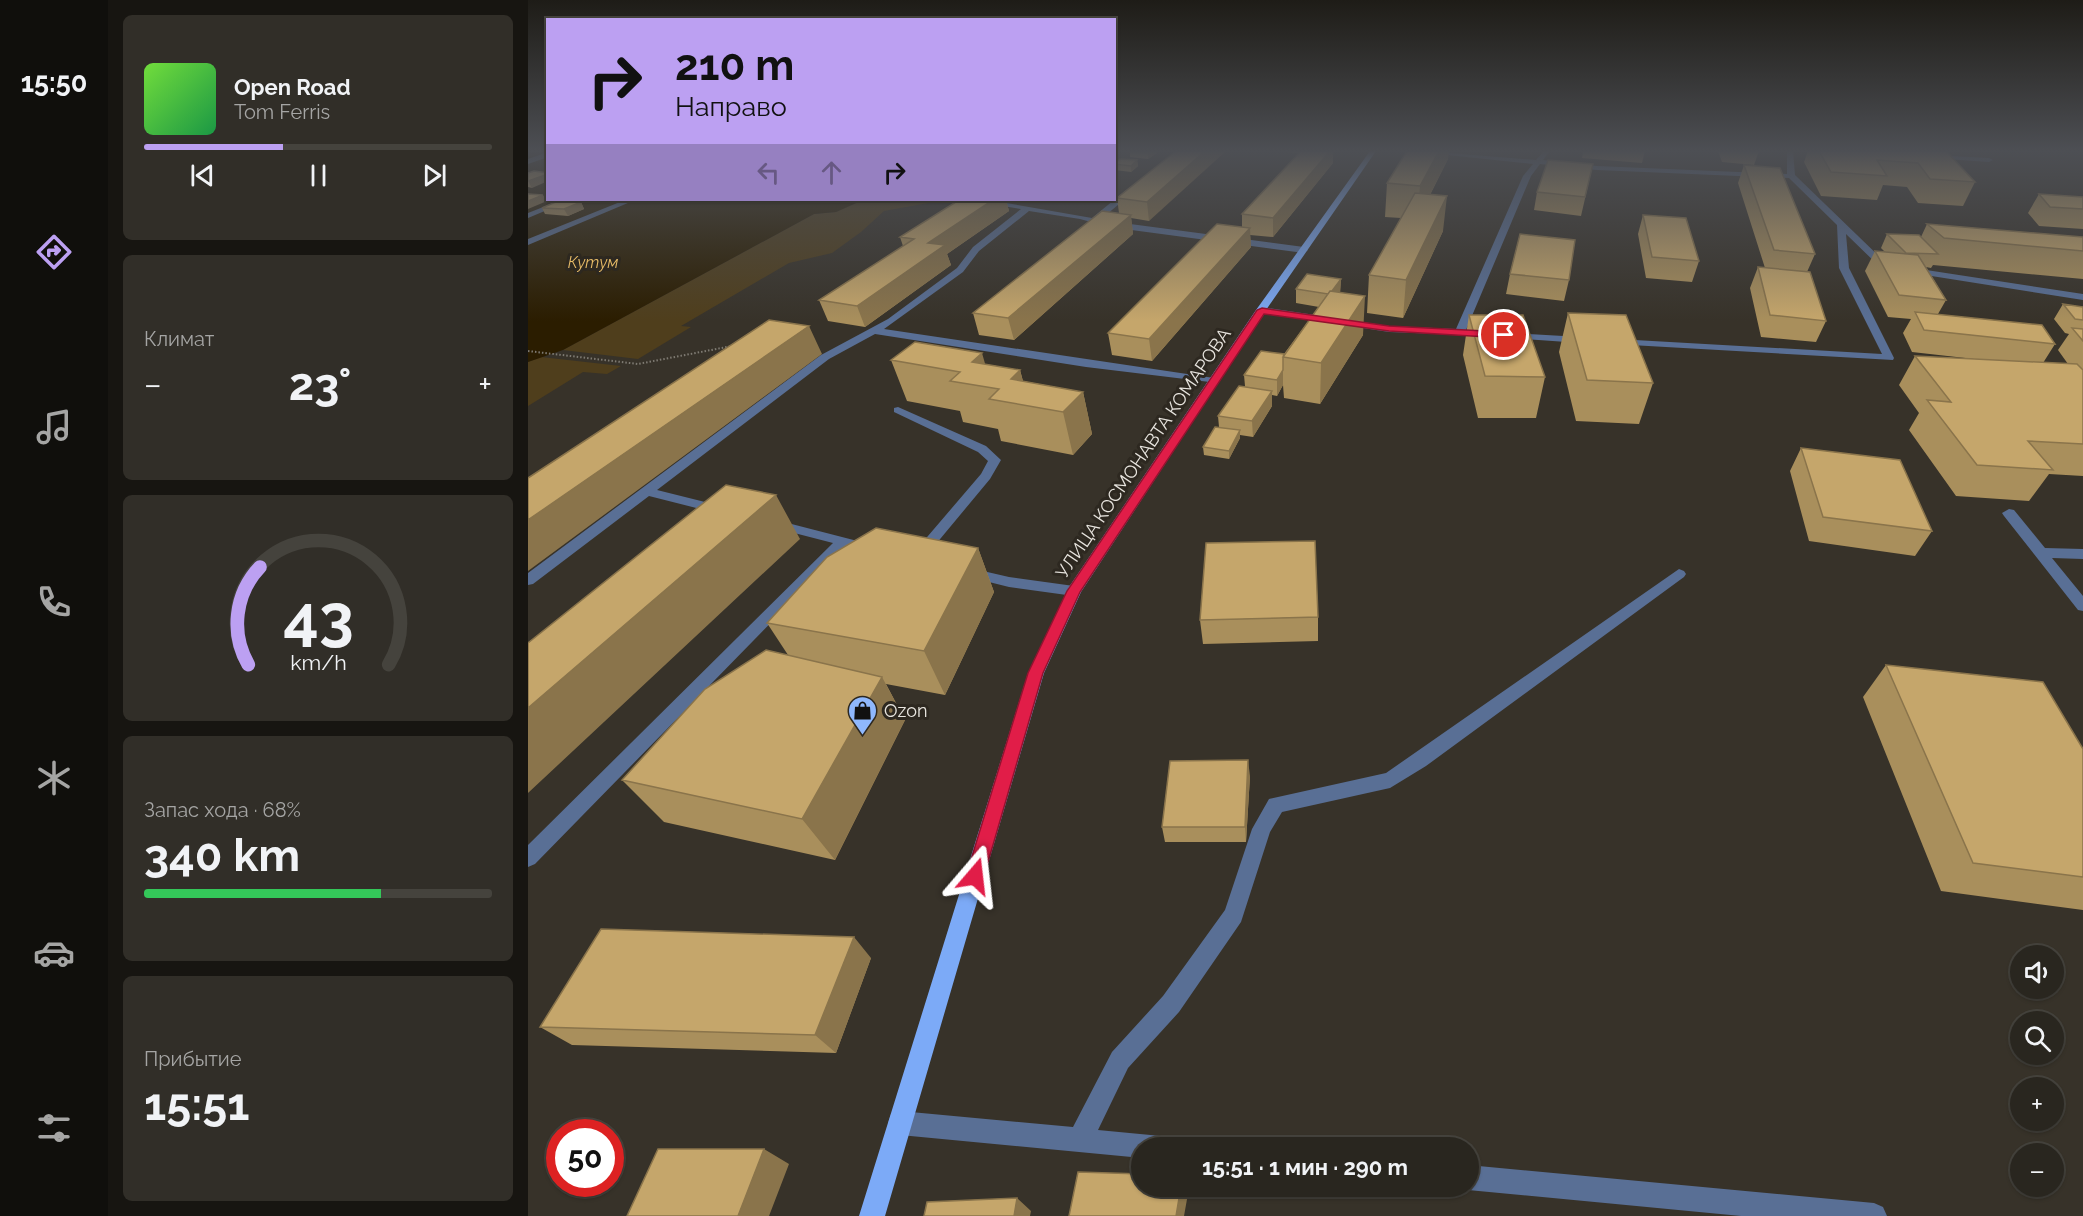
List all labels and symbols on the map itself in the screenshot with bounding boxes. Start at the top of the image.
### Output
water label: Кутум [568,253,618,272]
pin [1478,309,1529,360]
street label: УЛИЦА КОСМОНАВТА КОМАРОВА [1051,324,1235,582]
shop icon: Ozon [847,694,879,736]
place label: Ozon [884,700,927,721]
position arrow [943,844,1007,908]
speed limit sign: 50 [546,1119,624,1197]

